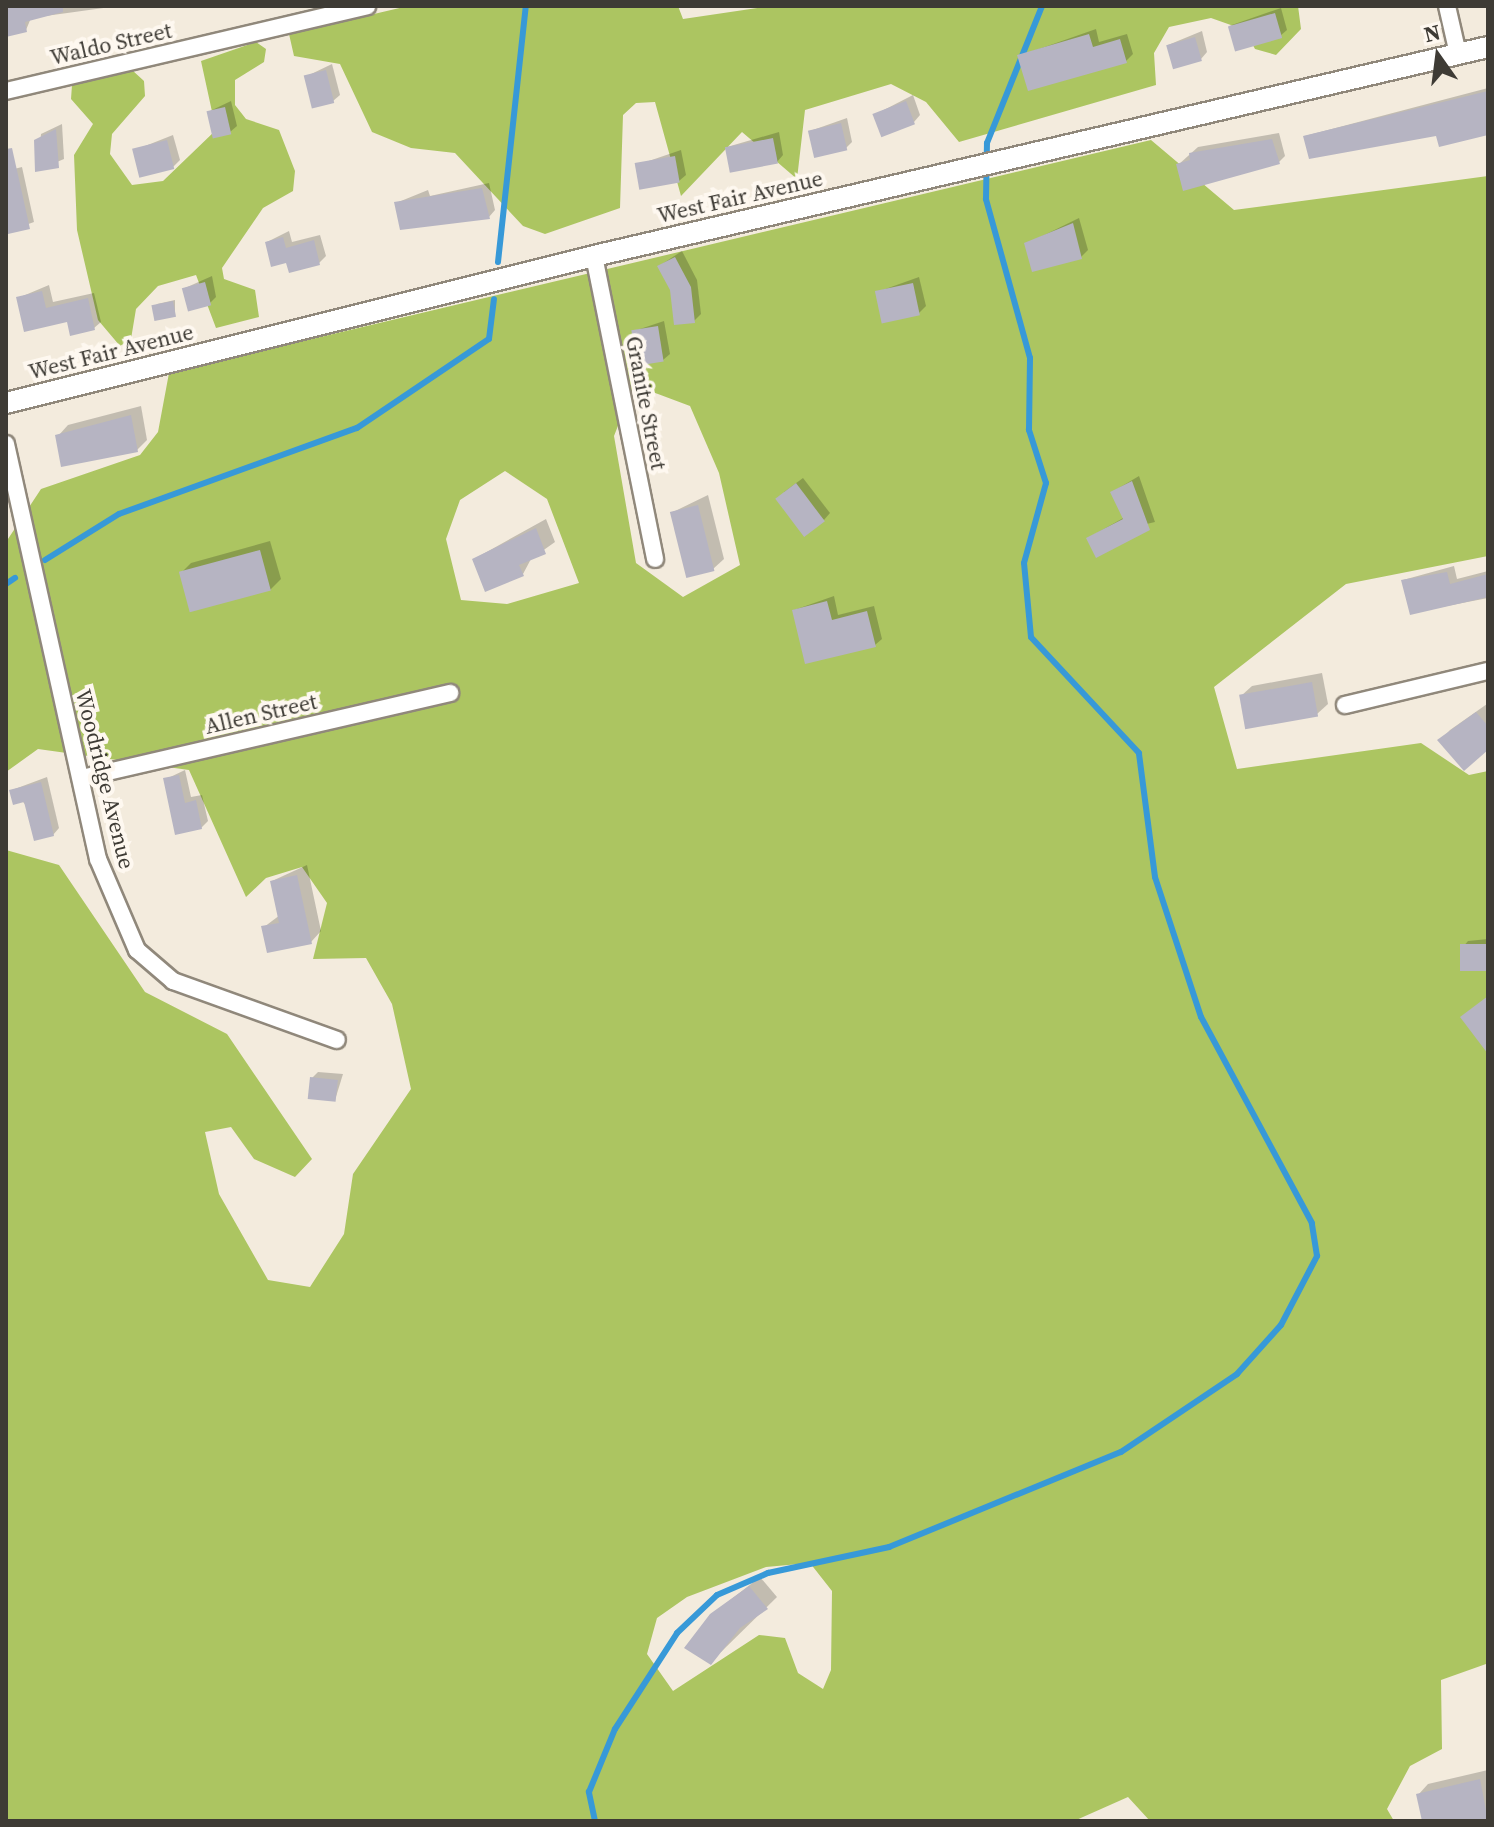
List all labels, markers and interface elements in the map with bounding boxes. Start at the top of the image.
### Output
north arrow [1398,16,1478,96]
text: N [1421,16,1444,49]
street label: Waldo Street [48,17,174,71]
street label: West Fair Avenue [655,165,825,229]
street label: West Fair Avenue [26,319,196,385]
street label: Granite Street [620,334,672,472]
street label: Woodridge Avenue [70,686,140,872]
street label: Allen Street [202,688,320,740]

